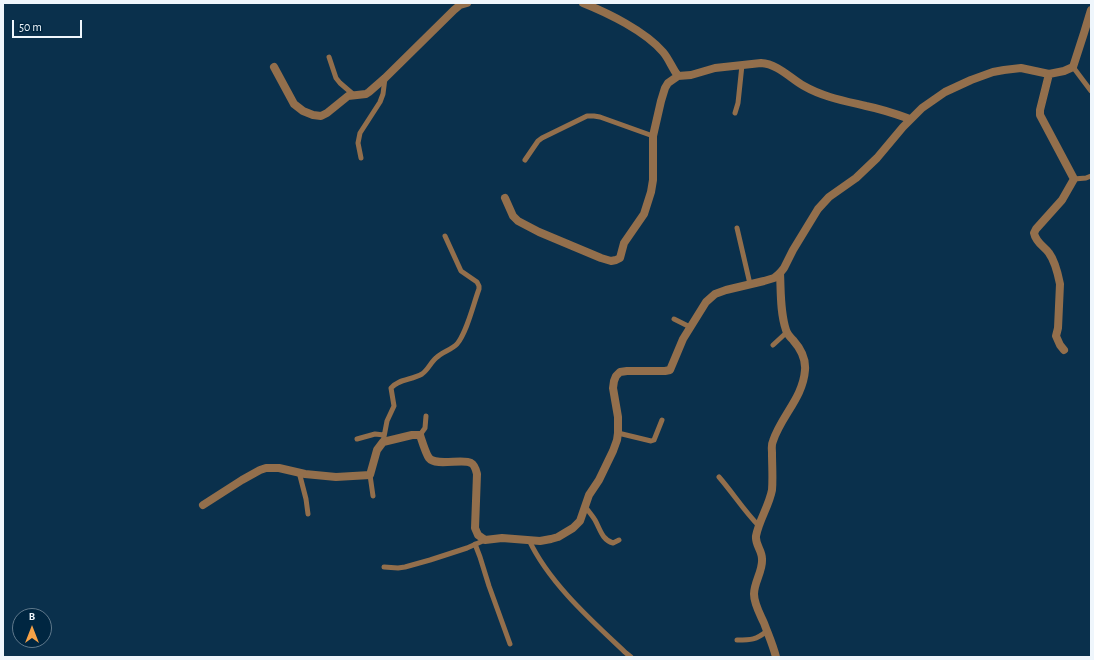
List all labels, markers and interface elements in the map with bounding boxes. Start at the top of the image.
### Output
scale bar [14,12,84,38]
text: 50 m [19,21,42,33]
north arrow [12,608,52,648]
text: B [29,611,35,622]

